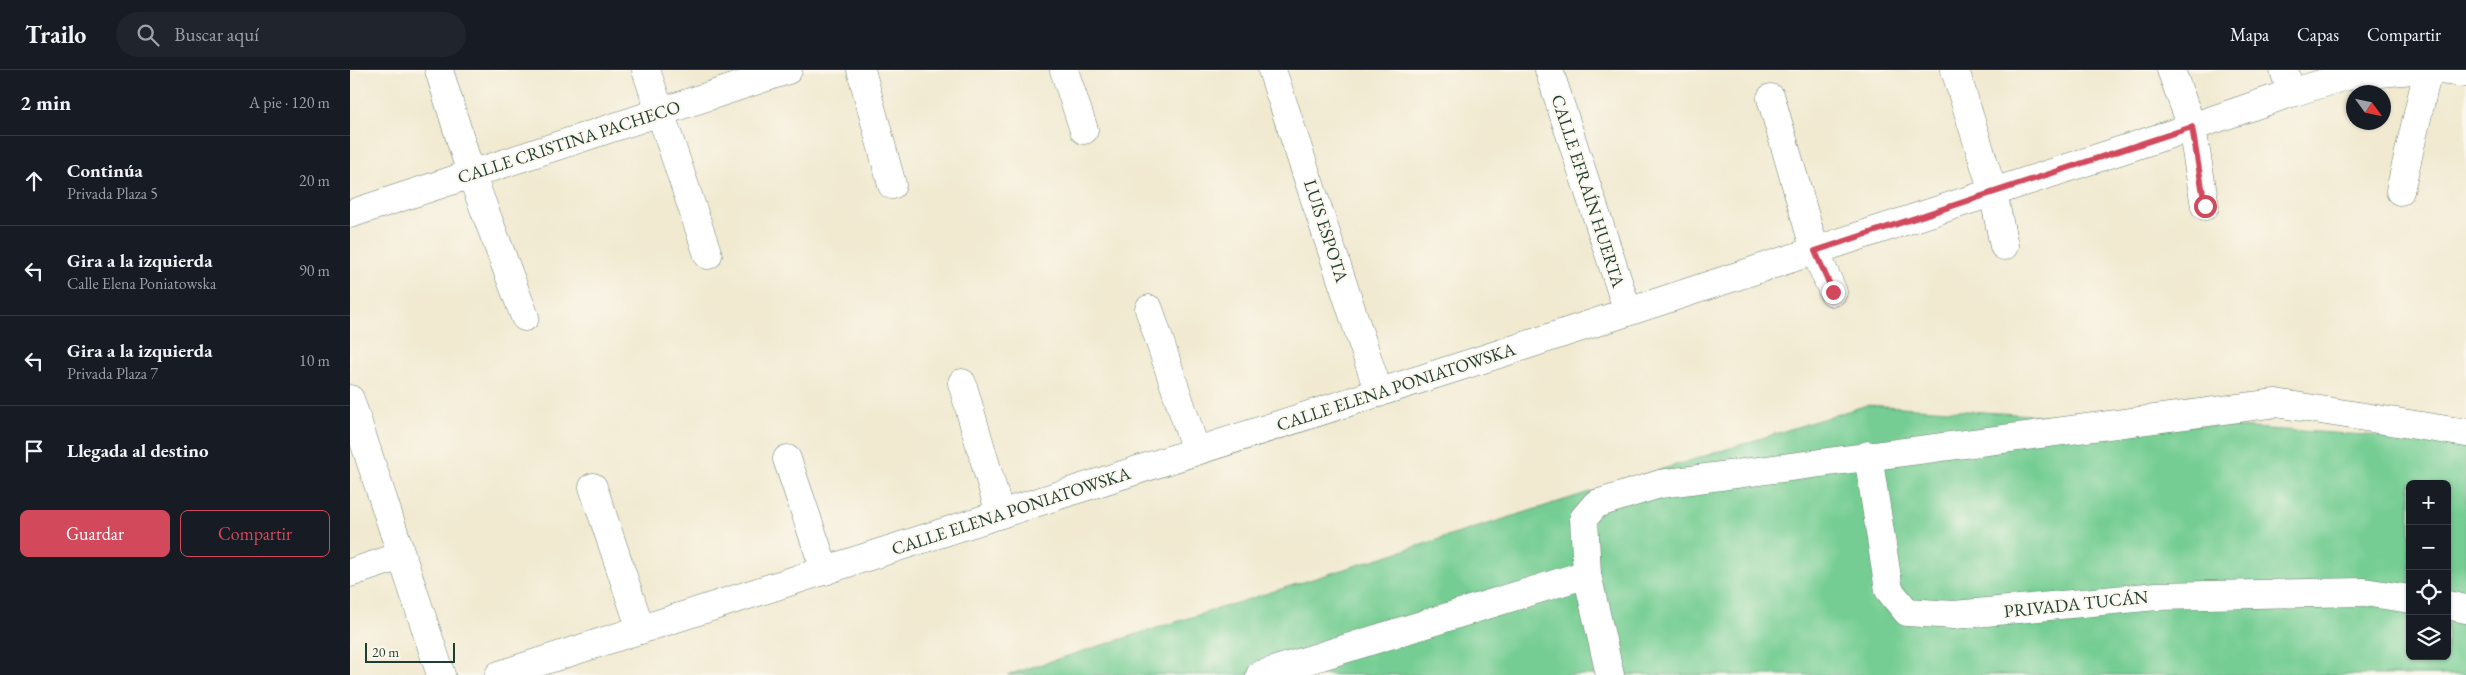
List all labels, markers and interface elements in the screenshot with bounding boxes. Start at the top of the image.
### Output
search box [116,12,466,57]
text: Trailo [25,19,86,50]
icon: search [134,21,162,49]
text: Buscar aquí [174,22,259,47]
text: Mapa [2230,23,2269,46]
text: Capas [2297,23,2339,46]
text: Compartir [2367,23,2441,46]
north arrow [2346,85,2391,130]
text: 2 min [20,89,71,116]
text: A pie · 120 m [249,92,330,113]
street label: CALLE EFRAÍN HUERTA [1546,92,1631,291]
street label: CALLE CRISTINA PACHECO [455,95,683,188]
text: Continúa [67,158,143,183]
icon: ahead [20,167,48,195]
text: 20 m [299,170,330,191]
street label: LUIS ESPOTA [1299,177,1354,286]
text: Privada Plaza 5 [67,183,158,204]
route start [2194,195,2217,218]
text: Gira a la izquierda [67,248,213,273]
icon: left [20,257,48,285]
text: 90 m [299,260,330,281]
text: Calle Elena Poniatowska [67,273,216,294]
route end [1822,281,1845,304]
street label: CALLE ELENA PONIATOWSKA [1274,337,1519,436]
text: Gira a la izquierda [67,338,213,363]
icon: left [20,347,48,375]
text: 10 m [299,350,330,371]
text: Privada Plaza 7 [67,363,158,384]
icon: arrive [20,437,48,465]
text: Llegada al destino [67,438,209,463]
street label: CALLE ELENA PONIATOWSKA [889,461,1134,560]
map controls [2406,480,2451,660]
button: + [2406,480,2451,525]
button: Guardar [20,510,170,557]
button: Compartir [180,510,330,557]
button: − [2406,525,2451,570]
button: locate [2406,570,2451,615]
street label: PRIVADA TUCÁN [2003,584,2150,623]
button: layers [2406,615,2451,660]
scale bar [365,640,455,663]
text: 20 m [372,643,399,661]

